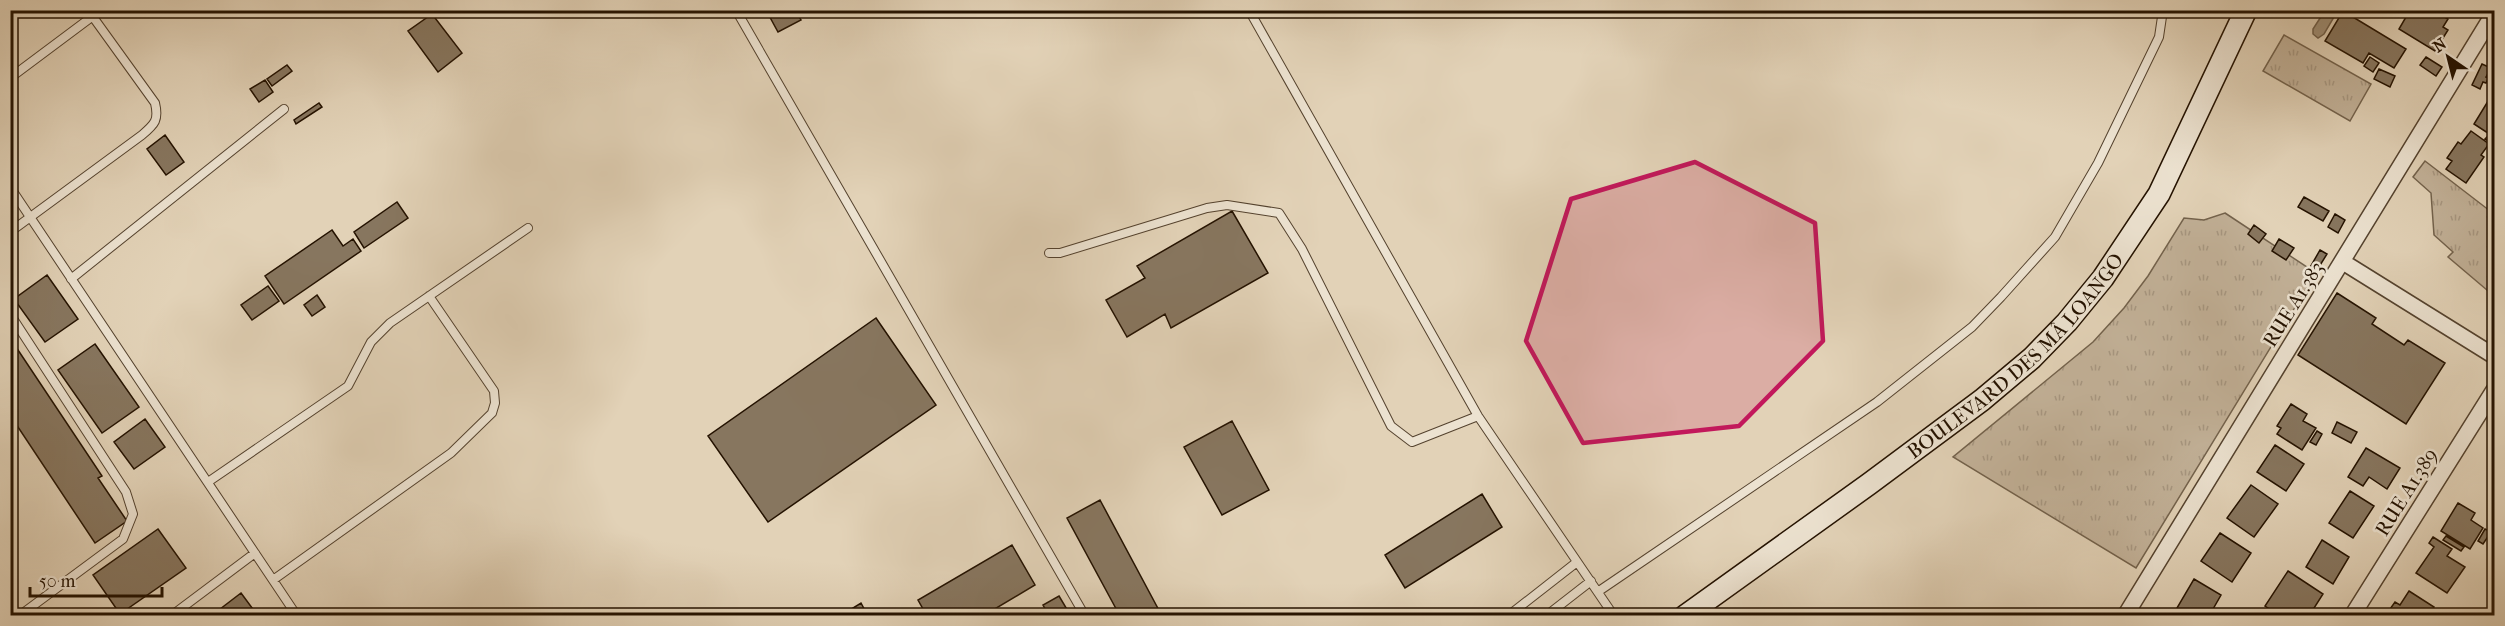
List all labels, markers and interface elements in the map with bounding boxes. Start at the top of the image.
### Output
north arrow [2418,27,2478,87]
text: N [2429,33,2451,56]
street label: BOULEVARD DES MÂ LOANGO [1903,249,2128,464]
street label: RUE A1.383 [2258,257,2329,351]
street label: RUE A1.389 [2371,444,2442,540]
scale bar [30,560,162,598]
text: 50 m [39,571,76,592]

